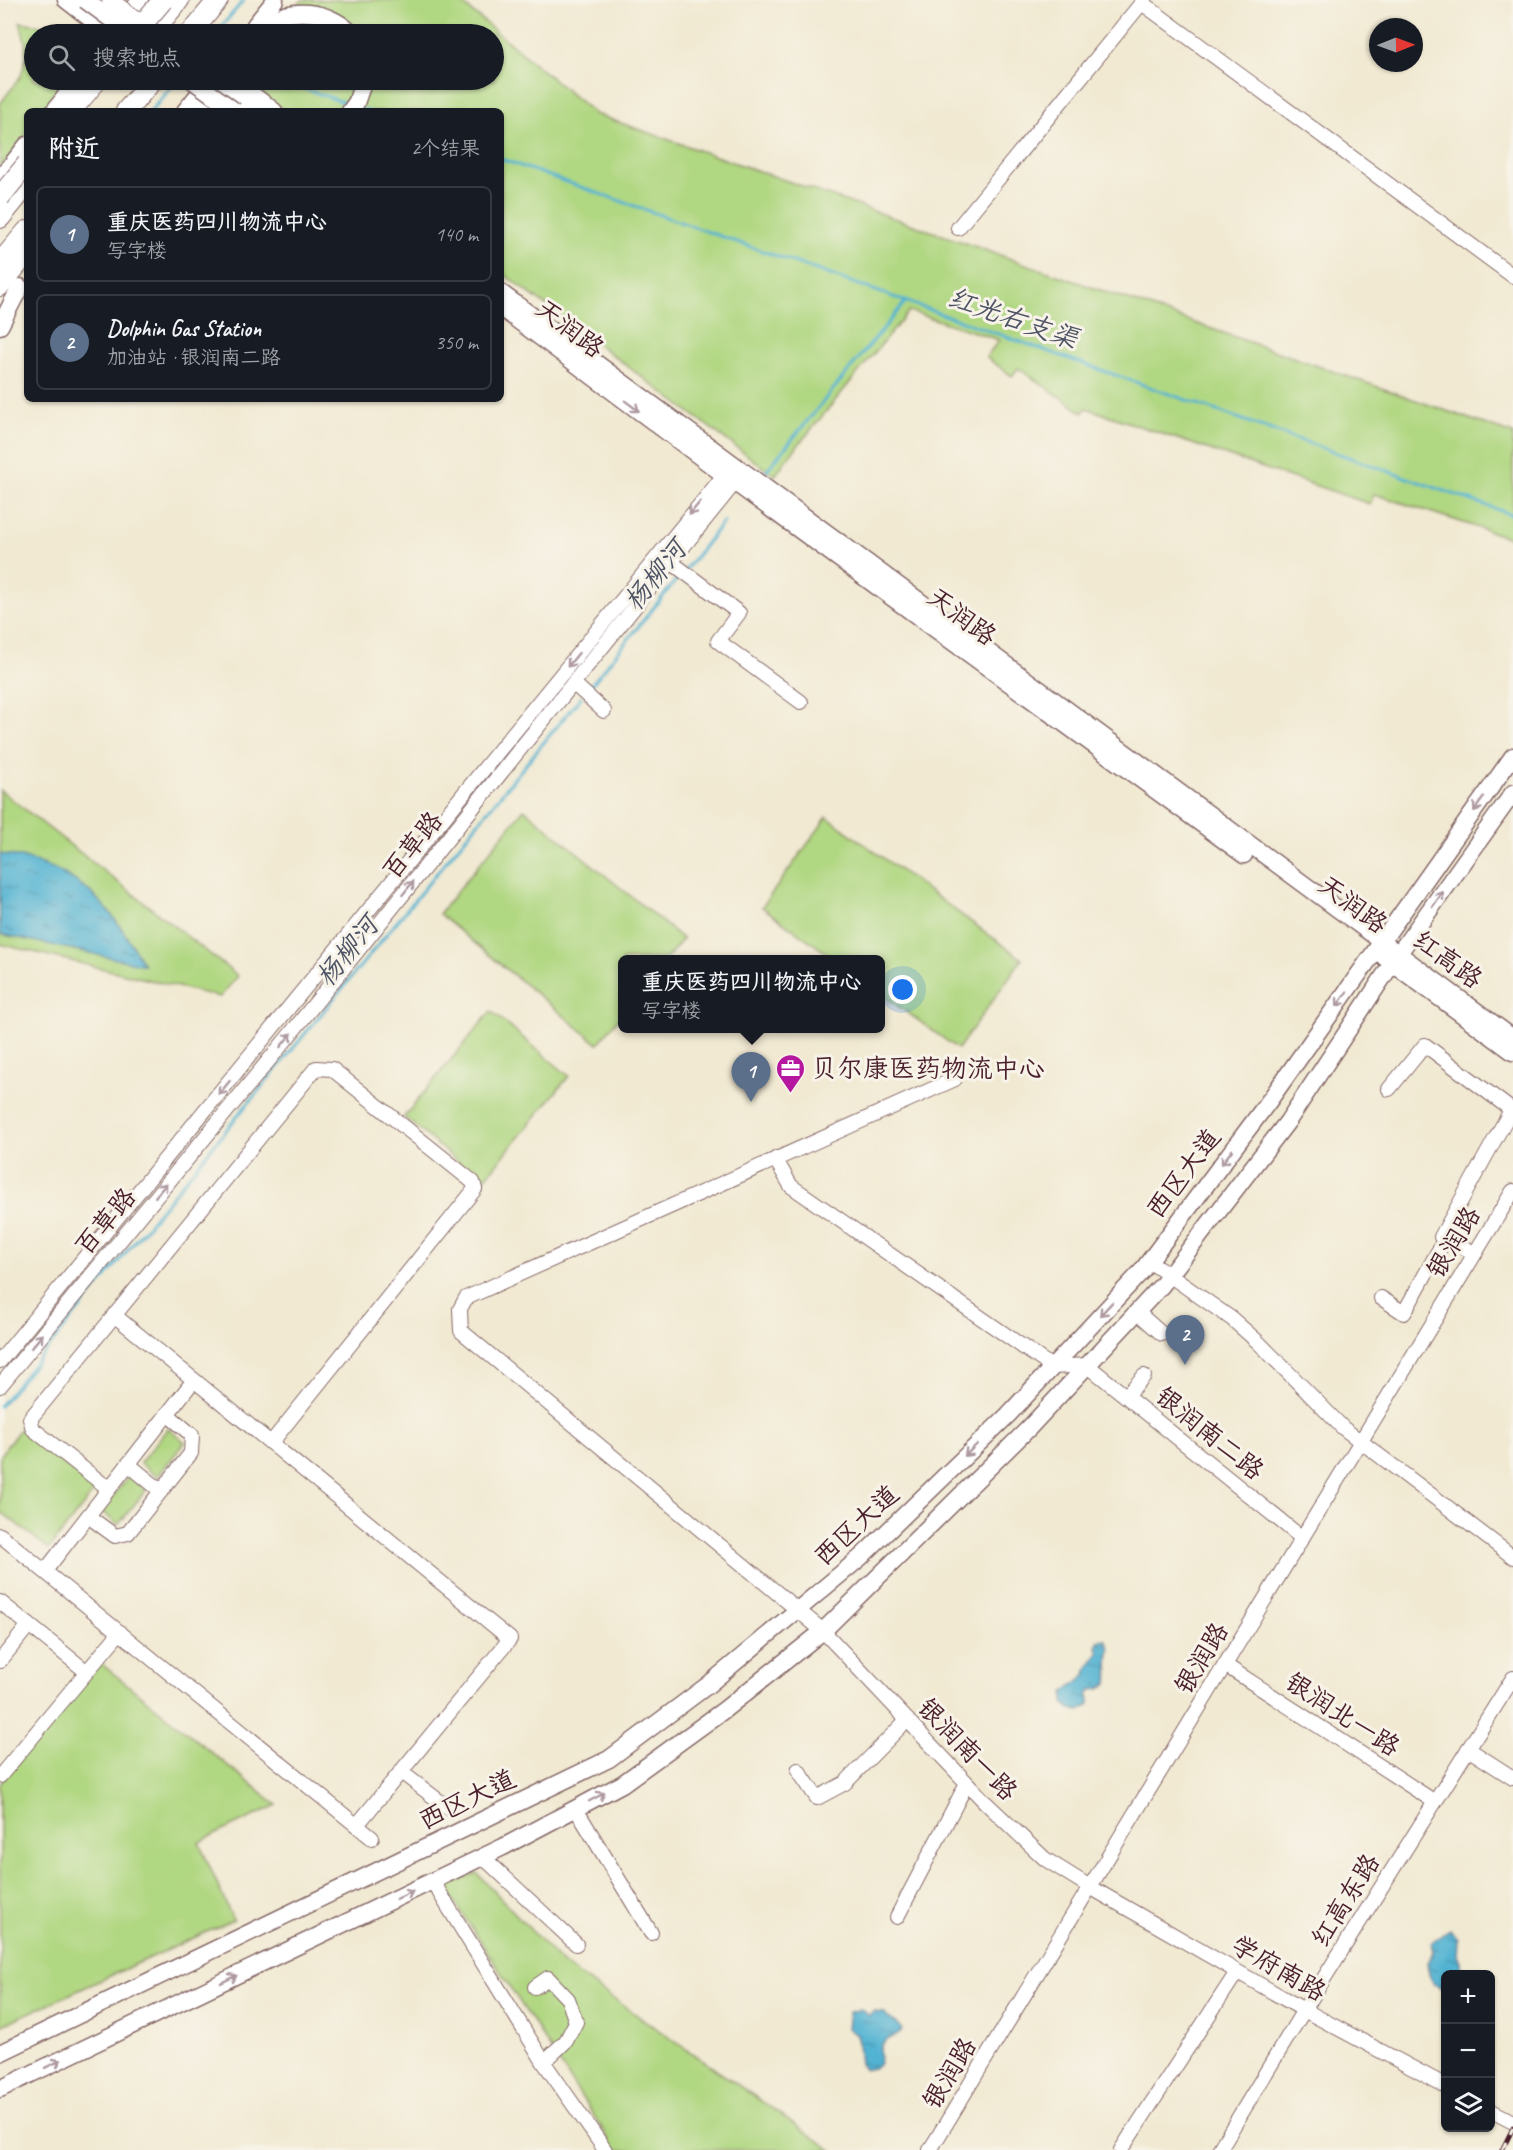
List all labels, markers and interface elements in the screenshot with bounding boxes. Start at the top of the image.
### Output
north arrow [1369,18,1423,72]
search box [24,24,504,90]
icon: search [45,41,78,74]
text: 搜索地点 [93,44,181,72]
text: 附近 [48,132,100,165]
text: 2个结果 [411,136,480,161]
text: 重庆医药四川物流中心 [107,208,327,236]
text: 1 [65,222,74,247]
text: 140 m [435,222,478,247]
text: 写字楼 [107,238,167,263]
water label: 红光右支渠 [944,280,1084,357]
street label: 天润路 [529,292,611,365]
text: Dolphin Gas Station [107,315,261,343]
text: 2 [65,330,74,355]
text: 350 m [435,330,478,355]
text: 加油站 · 银润南二路 [107,345,280,370]
one-way arrow [624,399,640,412]
one-way arrow [689,500,702,516]
water label: 杨柳河 [616,530,696,617]
street label: 天润路 [920,580,1003,653]
one-way arrow [566,652,579,668]
one-way arrow [1473,795,1485,811]
street label: 百草路 [375,805,450,886]
street label: 天润路 [1311,868,1394,941]
one-way arrow [401,881,415,896]
one-way arrow [1432,891,1444,907]
water label: 杨柳河 [308,906,388,993]
street label: 红高路 [1406,923,1489,996]
popup [618,955,885,1033]
text: 重庆医药四川物流中心 [641,968,862,996]
your location [888,975,917,1004]
one-way arrow [1336,991,1348,1007]
text: 写字楼 [641,998,701,1023]
one-way arrow [279,1032,292,1048]
pin: 1 [732,1052,771,1102]
office icon: 贝尔康医药物流中心 [774,1052,806,1094]
place label: 贝尔康医药物流中心 [811,1052,1045,1085]
one-way arrow [217,1080,230,1096]
street label: 西区大道 [1139,1122,1228,1225]
one-way arrow [1221,1149,1234,1165]
street label: 百草路 [68,1181,143,1262]
one-way arrow [155,1182,168,1198]
street label: 银润路 [1419,1200,1488,1284]
one-way arrow [1099,1302,1113,1317]
pin: 2 [1166,1316,1204,1365]
one-way arrow [31,1333,44,1349]
street label: 银润南二路 [1149,1380,1271,1487]
one-way arrow [964,1443,979,1458]
street label: 西区大道 [807,1478,906,1573]
street label: 银润路 [1167,1616,1236,1700]
street label: 银润北一路 [1279,1665,1406,1764]
street label: 银润南一路 [911,1691,1025,1808]
street label: 西区大道 [413,1762,521,1837]
one-way arrow [588,1791,605,1803]
street label: 红高东路 [1304,1847,1387,1953]
one-way arrow [395,1889,413,1901]
street label: 学府南路 [1225,1928,1332,2009]
map controls [1441,1970,1495,2132]
button: + [1441,1970,1495,2024]
one-way arrow [219,1973,237,1985]
button: − [1441,2024,1495,2078]
street label: 银润路 [915,2031,984,2115]
one-way arrow [43,2057,61,2069]
button: layers [1441,2078,1495,2132]

